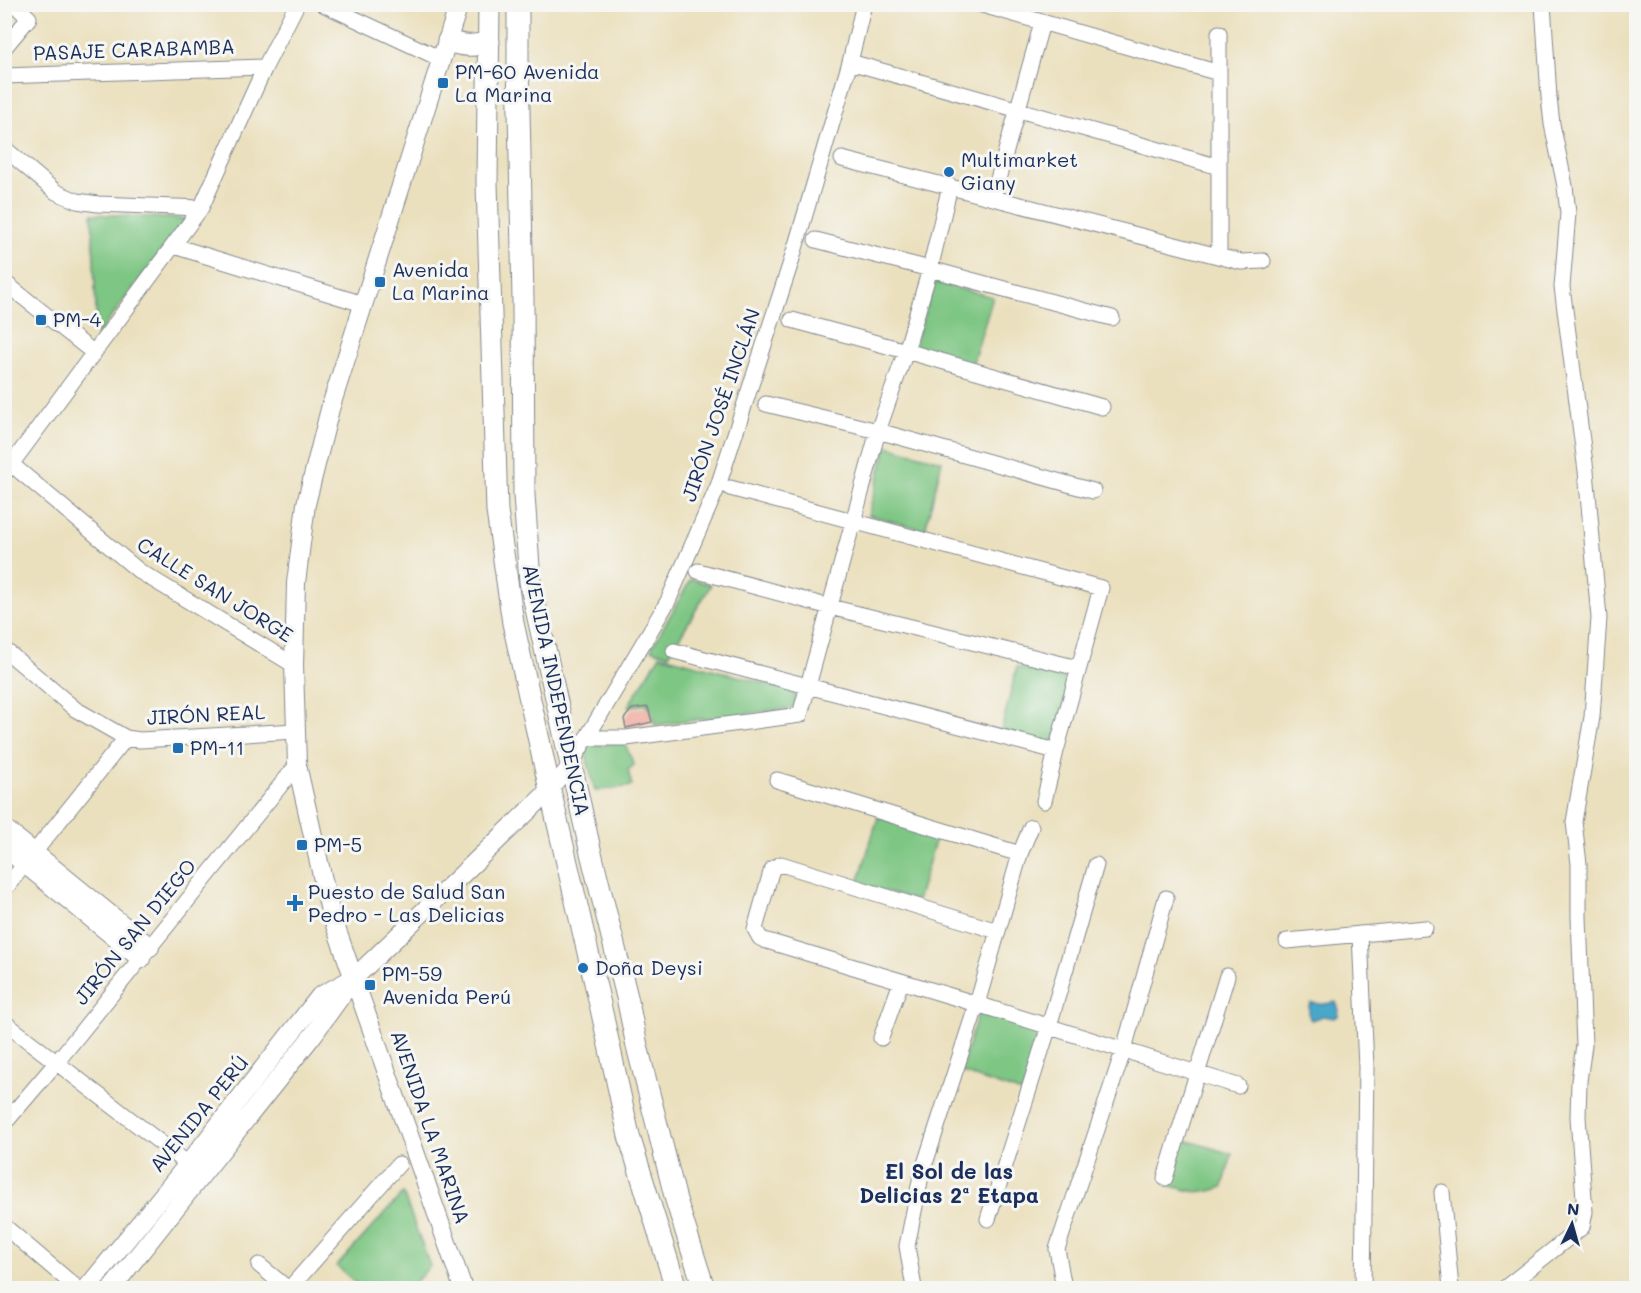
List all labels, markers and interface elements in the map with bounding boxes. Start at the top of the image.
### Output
street label: PASAJE CARABAMBA [33,32,235,66]
place label: PM-60 Avenida La Marina [455,58,600,107]
marker: PM-60 Avenida La Marina [436,76,450,90]
place label: Multimarket Giany [961,146,1078,195]
marker: Multimarket Giany [942,165,956,179]
place label: Avenida La Marina [392,256,489,305]
marker: Avenida La Marina [373,275,387,289]
street label: JIRÓN JOSÉ INCLÁN [675,305,765,505]
place label: PM-4 [53,306,102,332]
marker: PM-4 [34,313,48,327]
street label: CALLE SAN JORGE [133,531,298,648]
street label: AVENIDA INDEPENDENCIA [518,562,596,818]
street label: JIRÓN REAL [146,698,266,730]
place label: PM-11 [190,734,244,760]
marker: PM-11 [171,741,185,755]
place label: PM-5 [314,831,362,857]
marker: PM-5 [295,838,309,852]
street label: JIRÓN SAN DIEGO [67,853,201,1010]
place label: Puesto de Salud San Pedro - Las Delicias [308,878,505,927]
marker: Puesto de Salud San Pedro - Las Delicias [286,894,304,912]
place label: Doña Deysi [595,954,703,980]
place label: PM-59 Avenida Perú [382,960,511,1009]
marker: Doña Deysi [576,961,590,975]
marker: PM-59 Avenida Perú [363,978,377,992]
street label: AVENIDA LA MARINA [386,1026,476,1227]
street label: AVENIDA PERÚ [143,1050,253,1177]
district label: El Sol de las Delicias 2ª Etapa [859,1157,1039,1208]
north arrow [1542,1194,1602,1254]
text: N [1566,1198,1580,1220]

